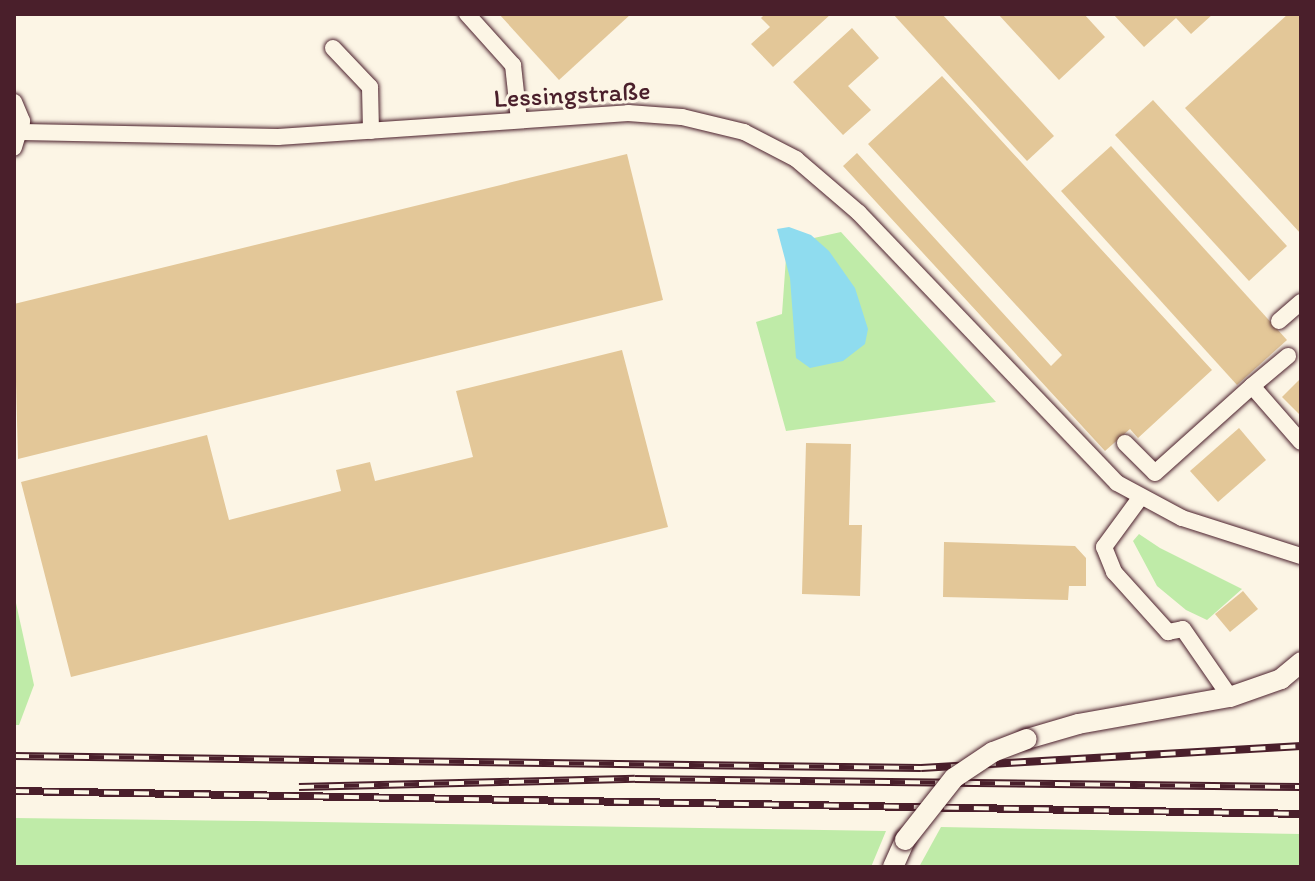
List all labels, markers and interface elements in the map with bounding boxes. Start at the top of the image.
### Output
street label: Lessingstraße [493,75,651,115]

